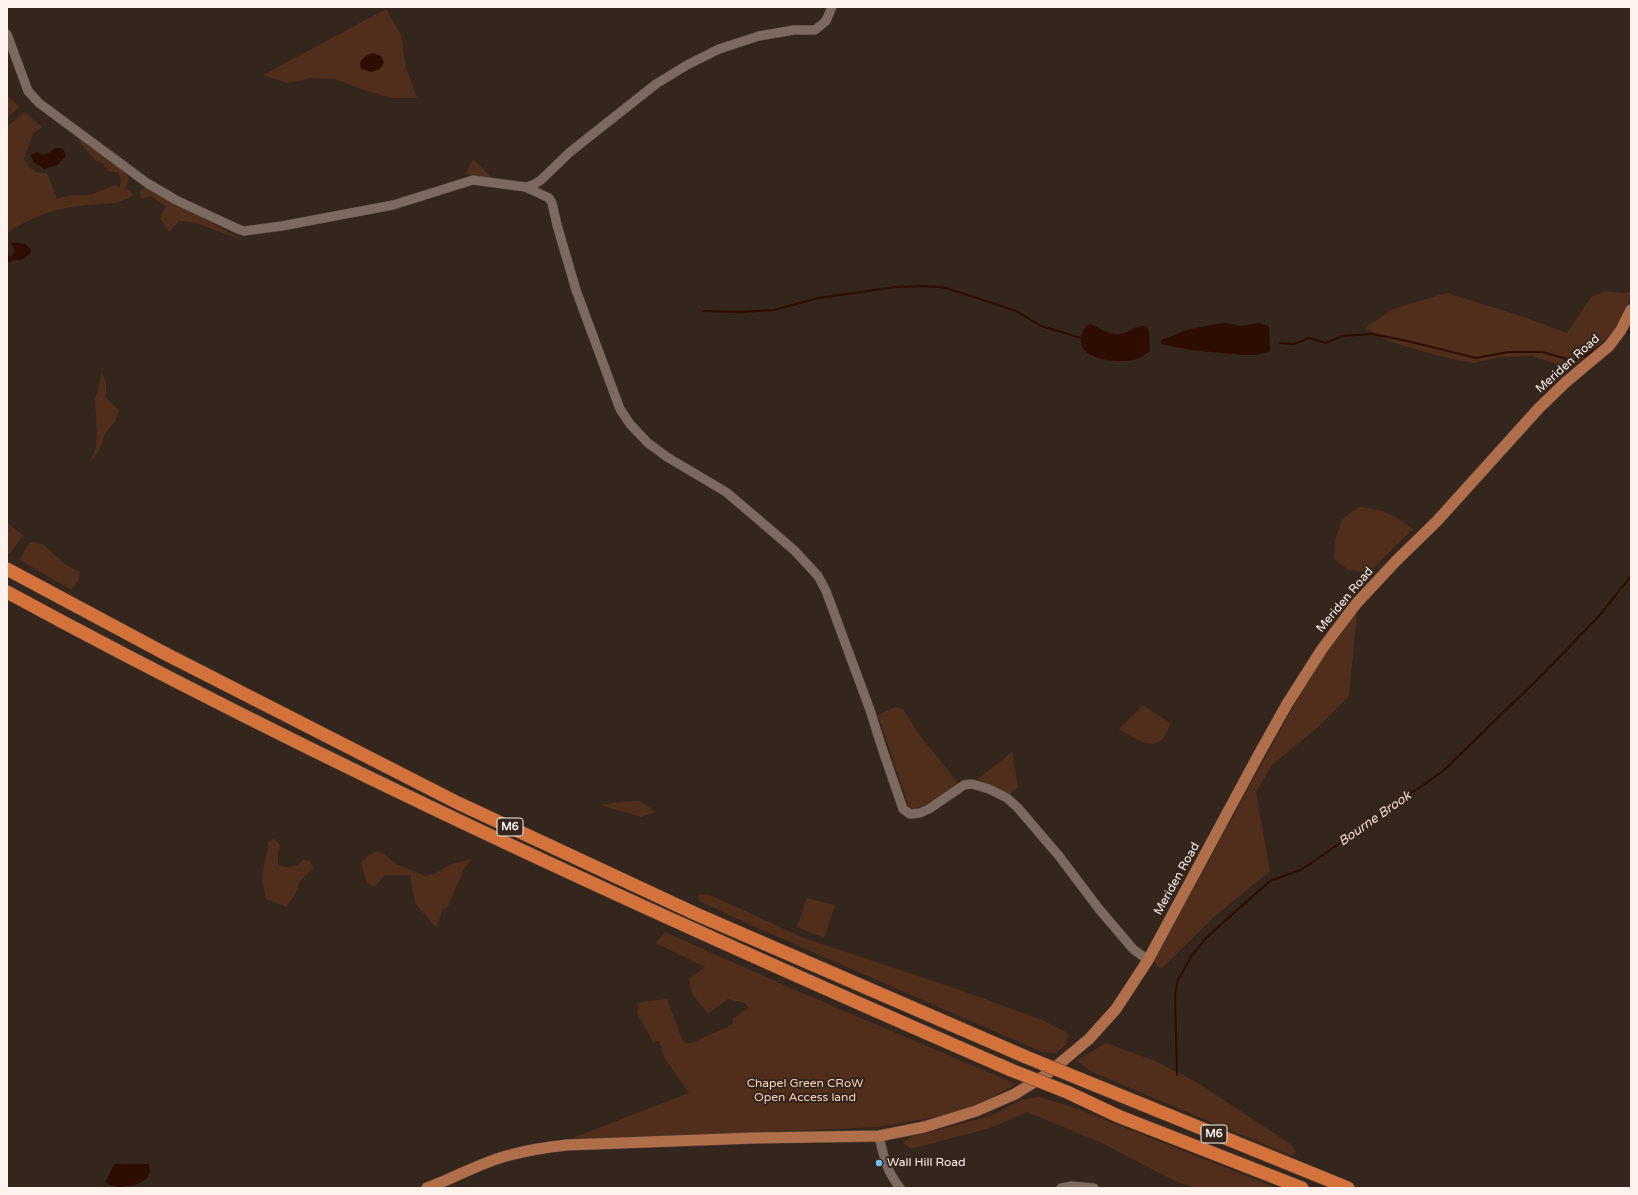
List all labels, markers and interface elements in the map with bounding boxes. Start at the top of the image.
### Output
street label: Meriden Road [1533,332,1603,396]
street label: Meriden Road [1314,564,1376,636]
water label: Bourne Brook [1336,788,1414,850]
road number: M6 [497,818,523,836]
street label: Meriden Road [1151,840,1203,918]
park label: Chapel Green CRoW Open Access land [747,1077,863,1105]
road number: M6 [1201,1125,1227,1143]
place label: Wall Hill Road [887,1156,966,1170]
marker: Wall Hill Road [874,1158,884,1168]

